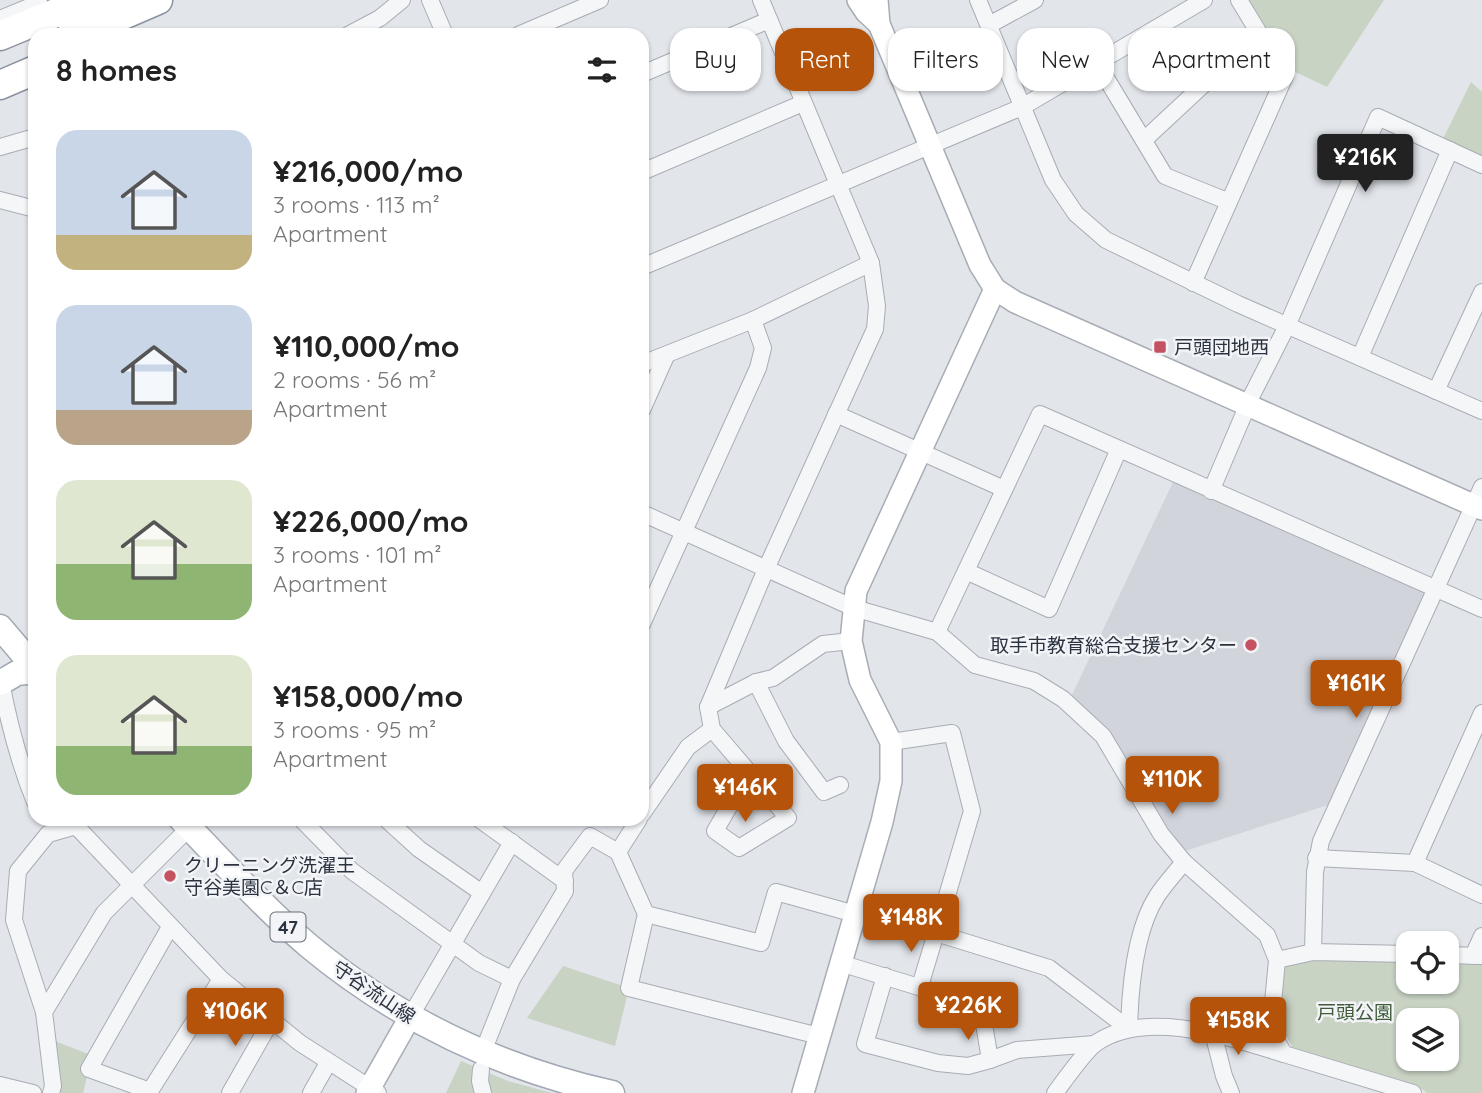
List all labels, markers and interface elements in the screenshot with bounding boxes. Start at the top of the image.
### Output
chip: Buy [670,28,761,91]
chip: Rent [775,28,874,91]
chip: Filters [888,28,1003,91]
chip: New [1017,28,1114,91]
chip: Apartment [1128,28,1295,91]
text: 8 homes [56,51,177,89]
icon: filters [583,51,621,89]
pin: ¥216K [1316,134,1414,194]
text: ¥216K [1333,142,1397,171]
text: ¥216,000/mo [273,152,463,190]
icon: home [112,158,196,242]
text: 3 rooms · 113 m² [273,190,440,219]
text: Apartment [273,219,387,248]
text: ¥110,000/mo [273,327,460,365]
icon: home [112,333,196,417]
place label: 戸頭団地西 [1174,335,1269,359]
marker: 戸頭団地西 [1152,339,1168,355]
text: 2 rooms · 56 m² [273,365,436,394]
text: Apartment [273,394,387,423]
text: ¥226,000/mo [273,502,469,540]
icon: home [112,508,196,592]
text: 3 rooms · 101 m² [273,540,442,569]
text: Apartment [273,569,387,598]
place label: 取手市教育総合支援センター [990,633,1237,657]
marker: 取手市教育総合支援センター [1243,637,1259,653]
pin: ¥161K [1307,660,1405,720]
text: ¥161K [1327,668,1385,697]
text: ¥158,000/mo [273,677,463,715]
icon: home [112,683,196,767]
text: 3 rooms · 95 m² [273,715,436,744]
text: Apartment [273,744,387,773]
pin: ¥110K [1123,756,1221,816]
pin: ¥146K [696,764,794,824]
text: ¥110K [1142,764,1202,793]
text: ¥146K [713,772,777,801]
place label: クリーニング洗濯王 守谷美園C＆C店 [184,853,355,899]
marker: クリーニング洗濯王 守谷美園C＆C店 [162,868,178,884]
pin: ¥148K [862,894,960,954]
text: ¥148K [879,902,943,931]
road number: 47 [270,912,306,942]
map controls [1396,931,1459,1071]
button: locate [1396,931,1459,994]
street label: 守谷流山線 [328,955,420,1029]
pin: ¥226K [919,982,1017,1042]
pin: ¥106K [186,988,284,1048]
text: ¥226K [934,990,1002,1019]
text: ¥106K [203,996,267,1025]
pin: ¥158K [1189,998,1287,1057]
park label: 戸頭公園 [1317,1000,1393,1024]
text: ¥158K [1206,1005,1270,1034]
button: layers [1396,1008,1459,1071]

